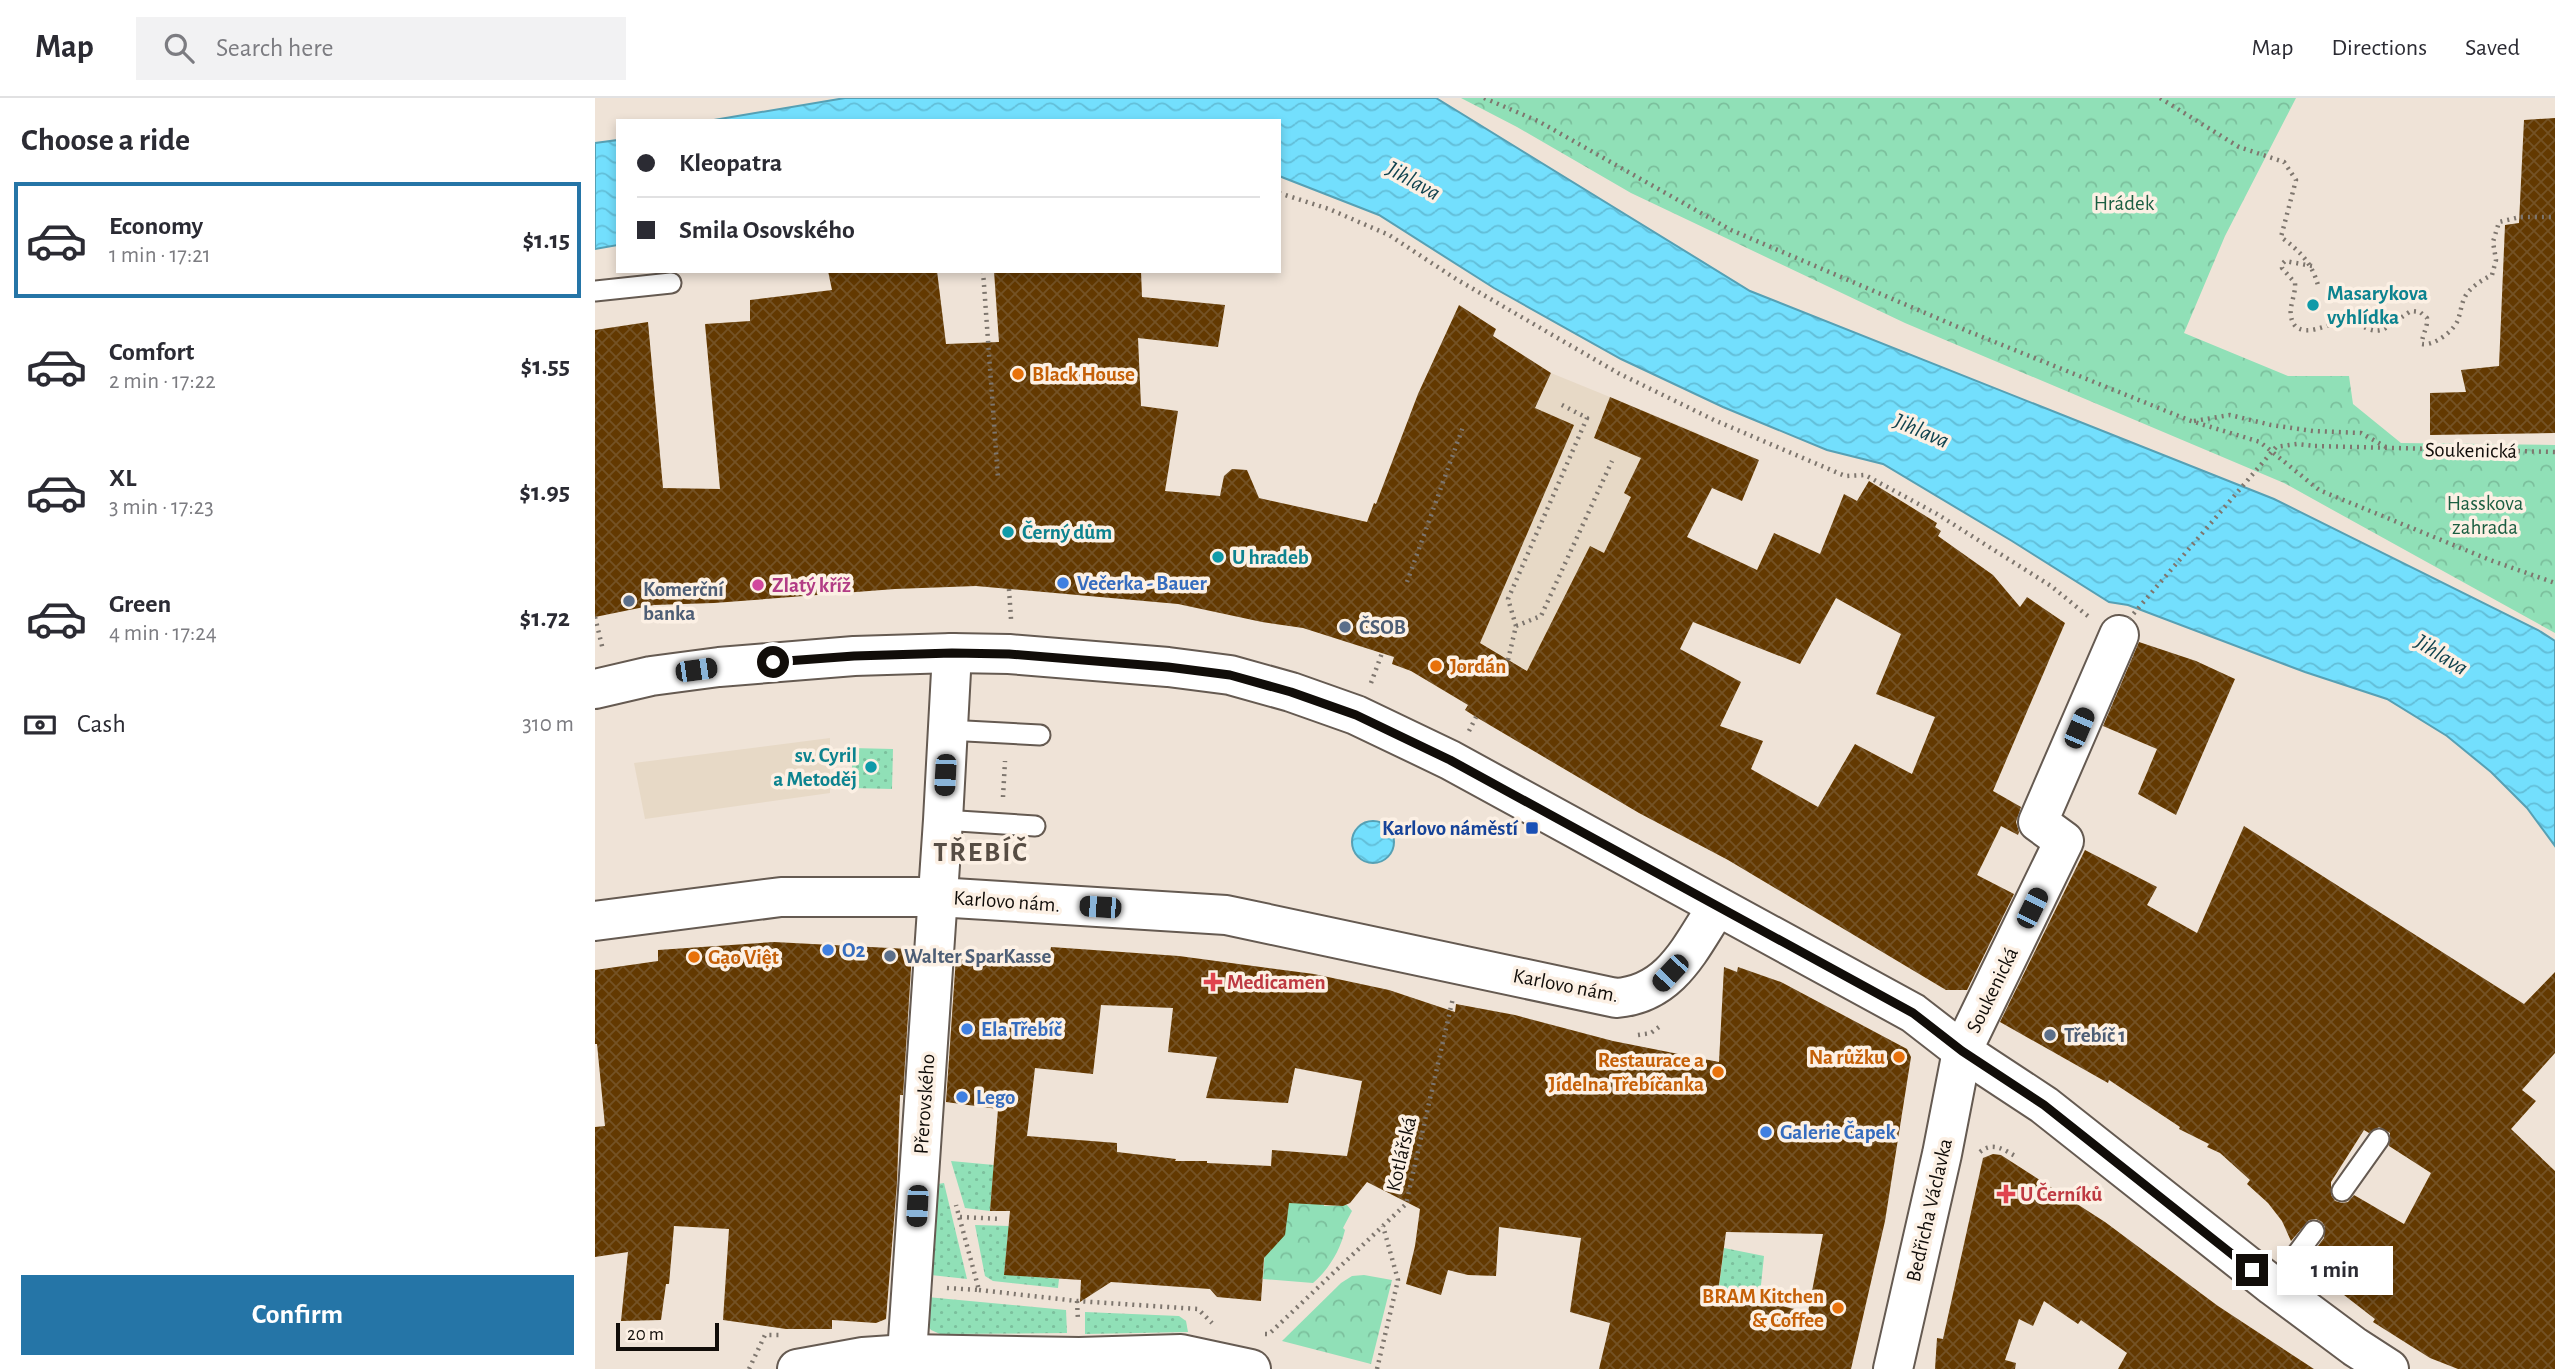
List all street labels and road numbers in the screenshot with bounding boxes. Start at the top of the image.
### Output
street label: Soukenická [2425,439,2518,462]
street label: Karlovo nám. [953,887,1061,916]
street label: Soukenická [1963,944,2022,1036]
street label: Karlovo nám. [1511,965,1620,1006]
street label: Přerovského [911,1053,938,1155]
street label: Kotlářská [1383,1114,1420,1194]
street label: Bedřicha Václavka [1903,1136,1956,1284]

